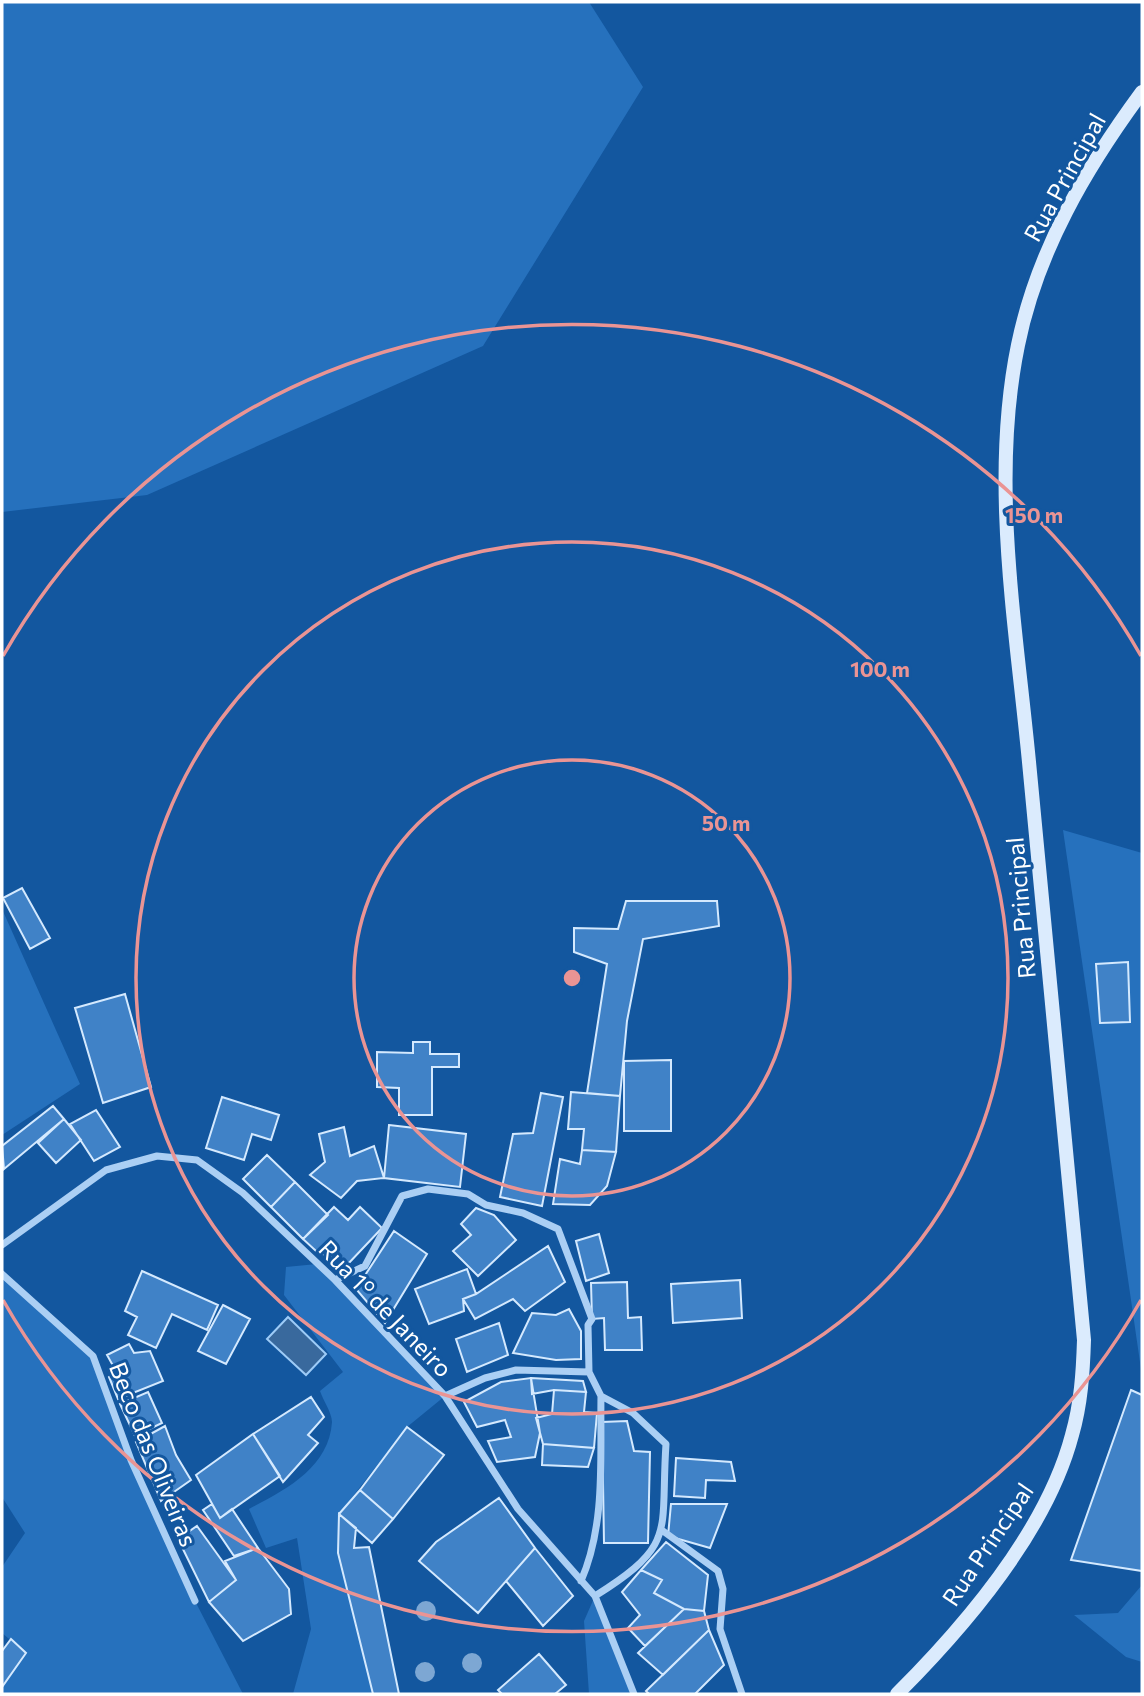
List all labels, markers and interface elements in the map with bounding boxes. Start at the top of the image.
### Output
street label: Rua Principal [1017,108,1111,246]
text: 150 m [1005,502,1063,527]
text: 100 m [850,656,910,681]
text: 50 m [702,810,750,835]
street label: Rua Principal [999,836,1041,980]
centre of rings [560,966,584,990]
street label: Rua 1º de Janeiro [313,1234,459,1382]
street label: Beco das Oliveiras [104,1358,204,1550]
street label: Rua Principal [935,1477,1039,1611]

